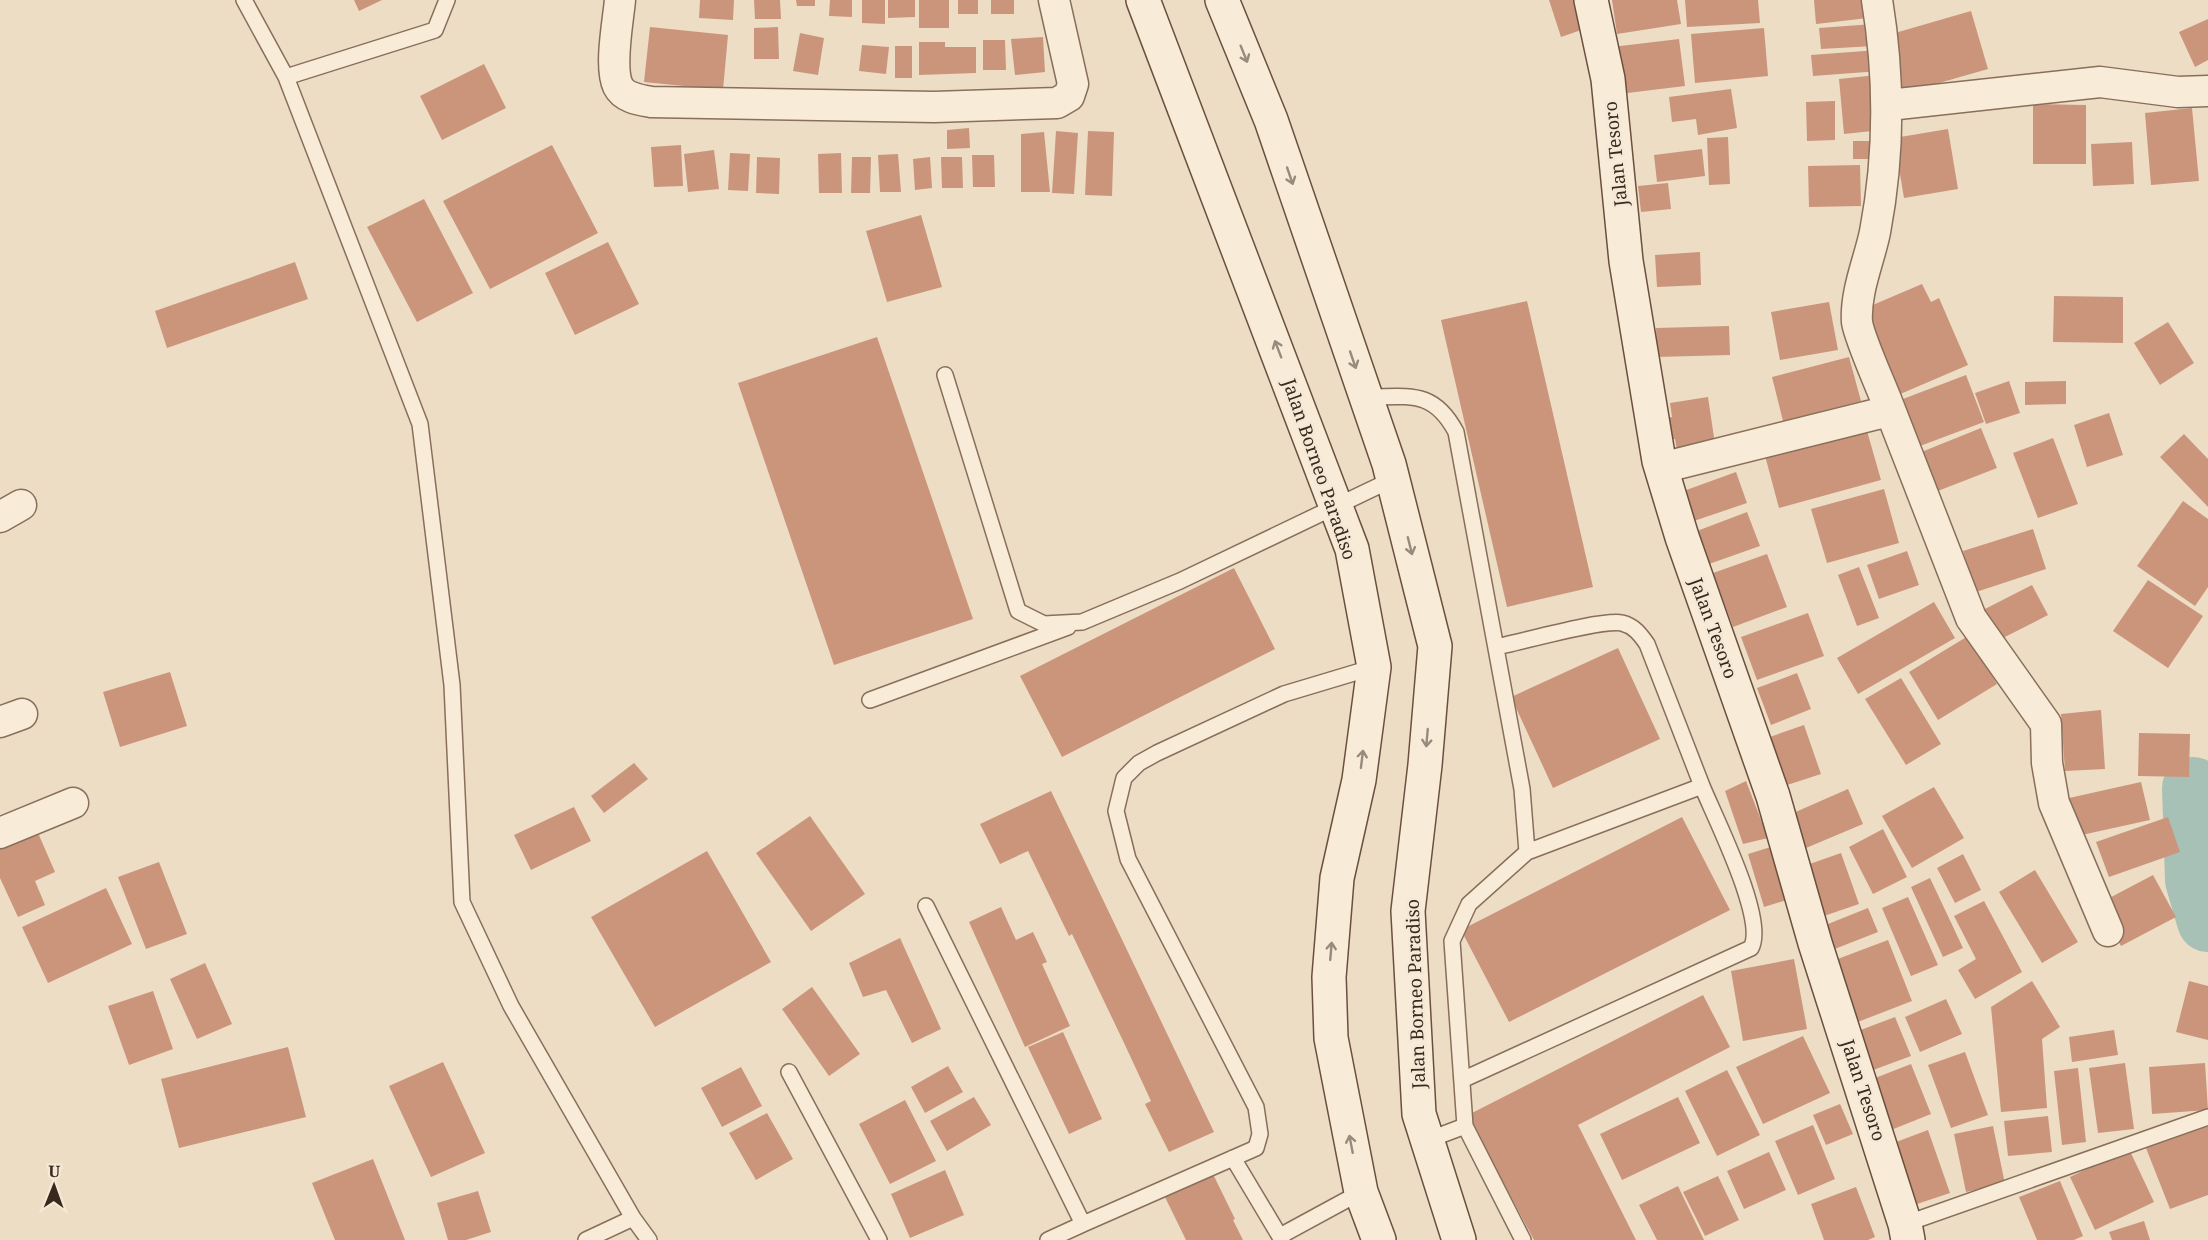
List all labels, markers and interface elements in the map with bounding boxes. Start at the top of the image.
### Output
one-way arrow [1239,44,1250,63]
street label: Jalan Tesoro [1598,100,1633,209]
one-way arrow [1285,166,1296,185]
one-way arrow [1271,340,1282,359]
one-way arrow [1349,350,1360,369]
street label: Jalan Borneo Paradiso [1277,374,1362,563]
one-way arrow [1405,537,1416,556]
street label: Jalan Tesoro [1684,573,1743,682]
one-way arrow [1421,728,1432,748]
one-way arrow [1357,749,1368,769]
street label: Jalan Borneo Paradiso [1400,899,1430,1090]
one-way arrow [1326,941,1337,961]
street label: Jalan Tesoro [1836,1035,1892,1144]
one-way arrow [1345,1134,1357,1153]
north arrow [24,1156,84,1216]
text: U [48,1160,60,1182]

